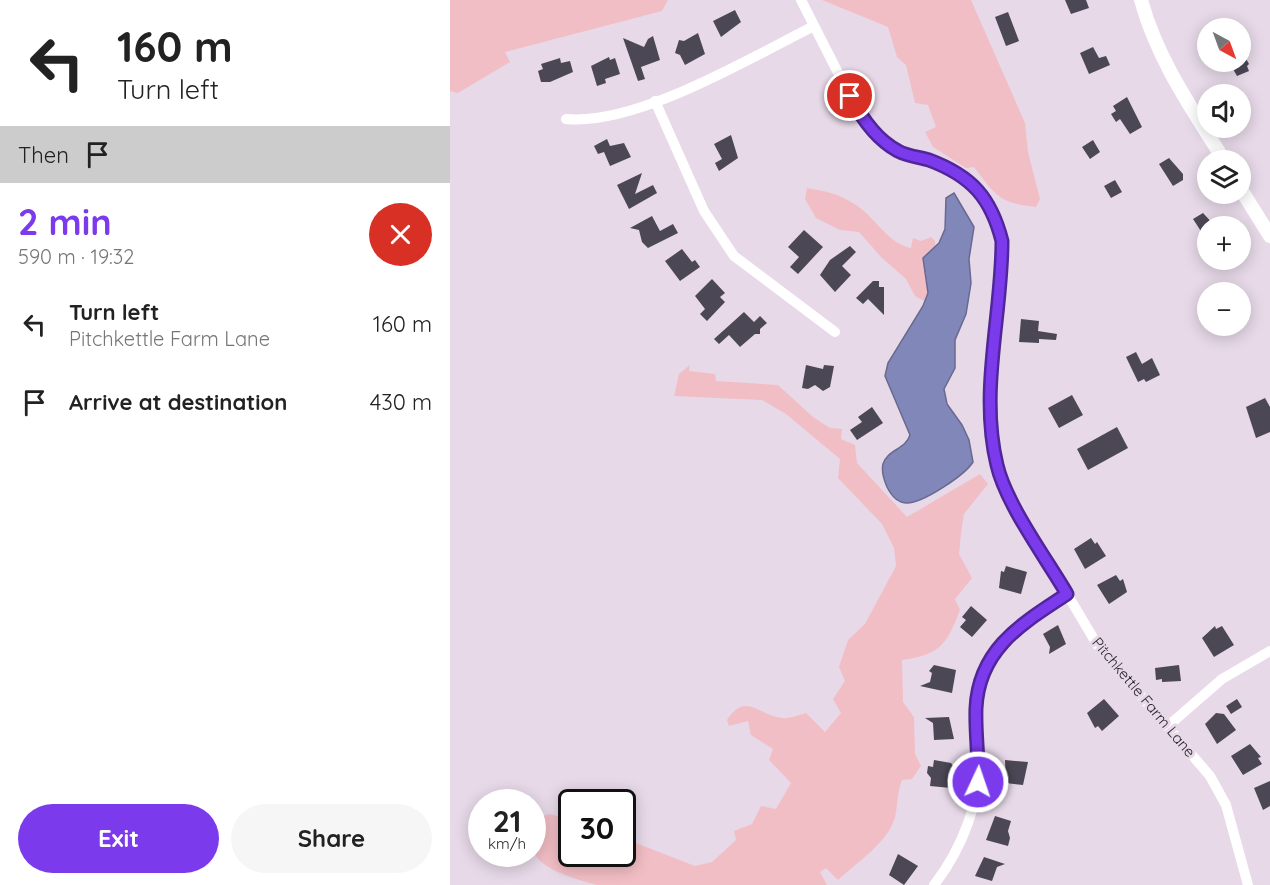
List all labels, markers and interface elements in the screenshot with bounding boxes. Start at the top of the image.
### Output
north arrow [1197,18,1251,72]
map controls [1197,18,1251,336]
text: 160 m [117,20,233,73]
icon: left [18,24,96,102]
pin [824,70,875,121]
text: Turn left [117,72,219,106]
icon: arrive [833,79,866,112]
button: sound [1197,84,1251,138]
icon: arrive [81,138,114,171]
text: Then [18,141,69,169]
button: layers [1197,150,1251,204]
text: 2 min [18,199,112,244]
button: close [369,203,432,266]
button: + [1197,216,1251,270]
text: 590 m · 19:32 [18,244,134,269]
button: − [1197,282,1251,336]
text: Turn left [69,298,159,326]
icon: left [18,308,51,341]
text: 160 m [373,310,432,338]
text: Pitchkettle Farm Lane [69,326,270,351]
icon: arrive [18,386,51,419]
text: Arrive at destination [69,388,287,416]
text: 430 m [370,388,432,416]
street label: Pitchkettle Farm Lane [1088,633,1200,761]
position arrow [946,750,1010,814]
speed limit sign: 30 [558,789,636,867]
text: 21 [493,802,521,840]
button: Exit [18,804,219,873]
button: Share [231,804,432,873]
text: km/h [488,834,526,853]

